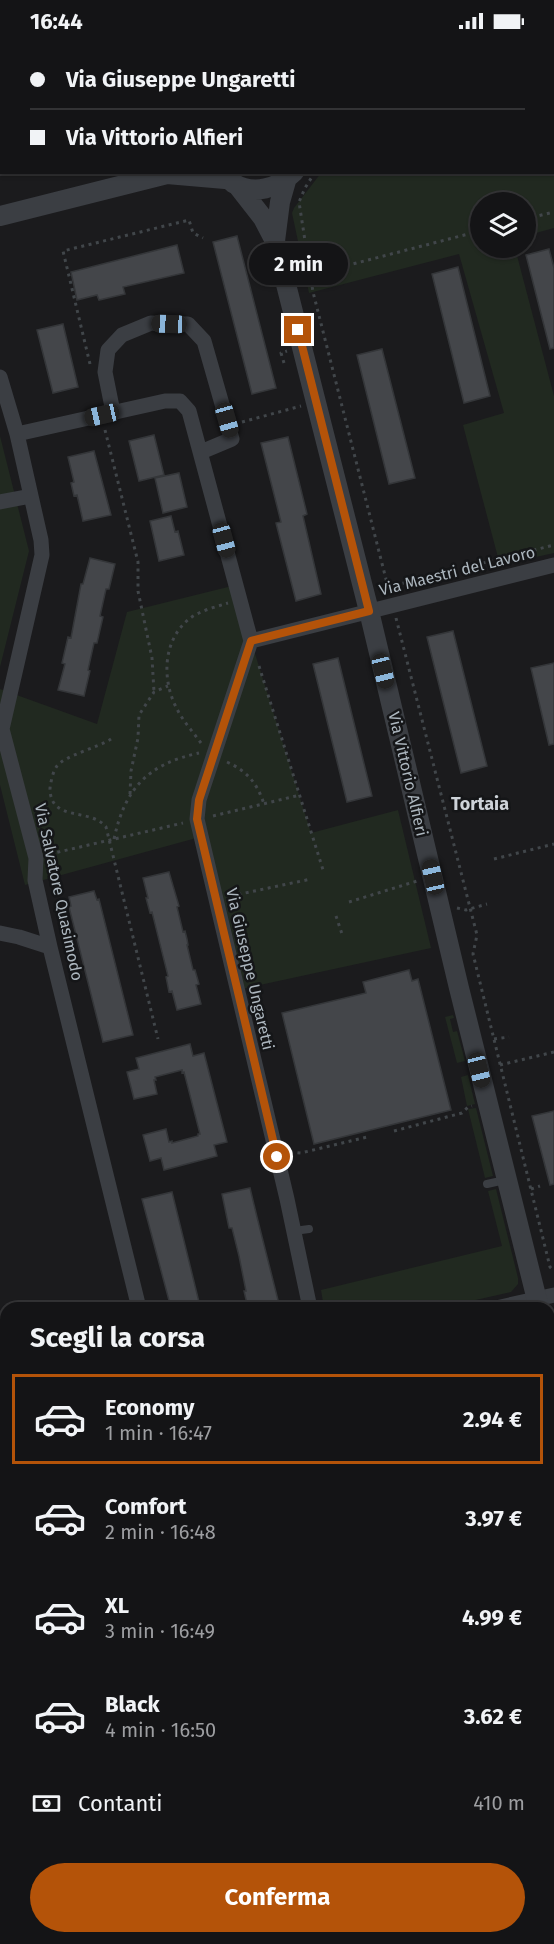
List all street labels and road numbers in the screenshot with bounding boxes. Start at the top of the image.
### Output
street label: Via Maestri del Lavoro [377,542,537,600]
street label: Via Vittorio Alfieri [384,710,432,838]
street label: Via Salvatore Quasimodo [31,802,87,982]
street label: Via Giuseppe Ungaretti [222,886,278,1052]

